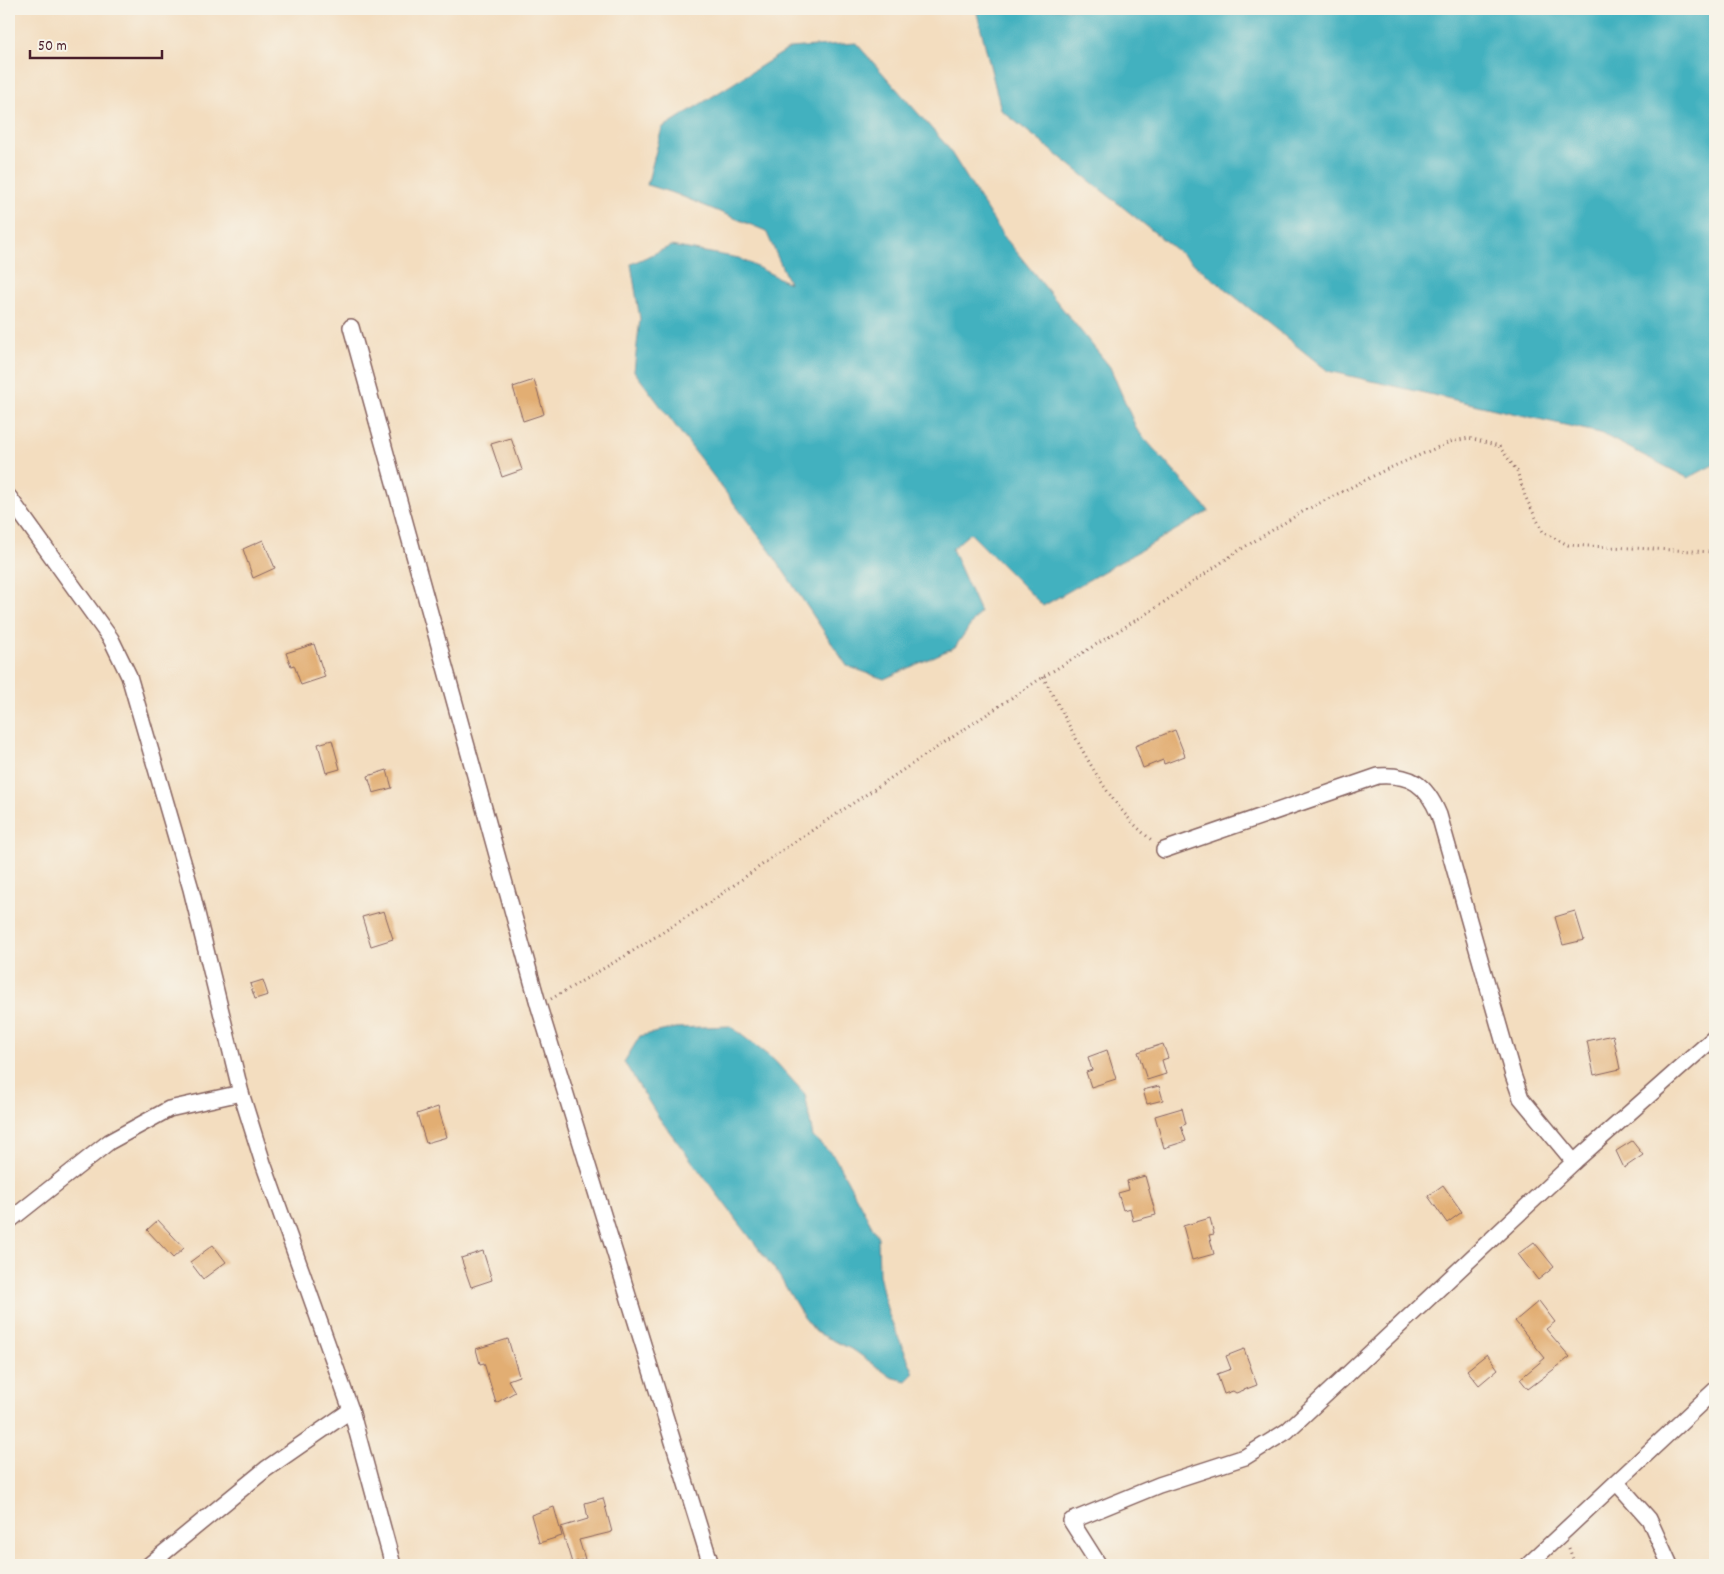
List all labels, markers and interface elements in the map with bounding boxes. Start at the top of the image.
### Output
scale bar [30,28,162,60]
text: 50 m [38,36,67,58]

